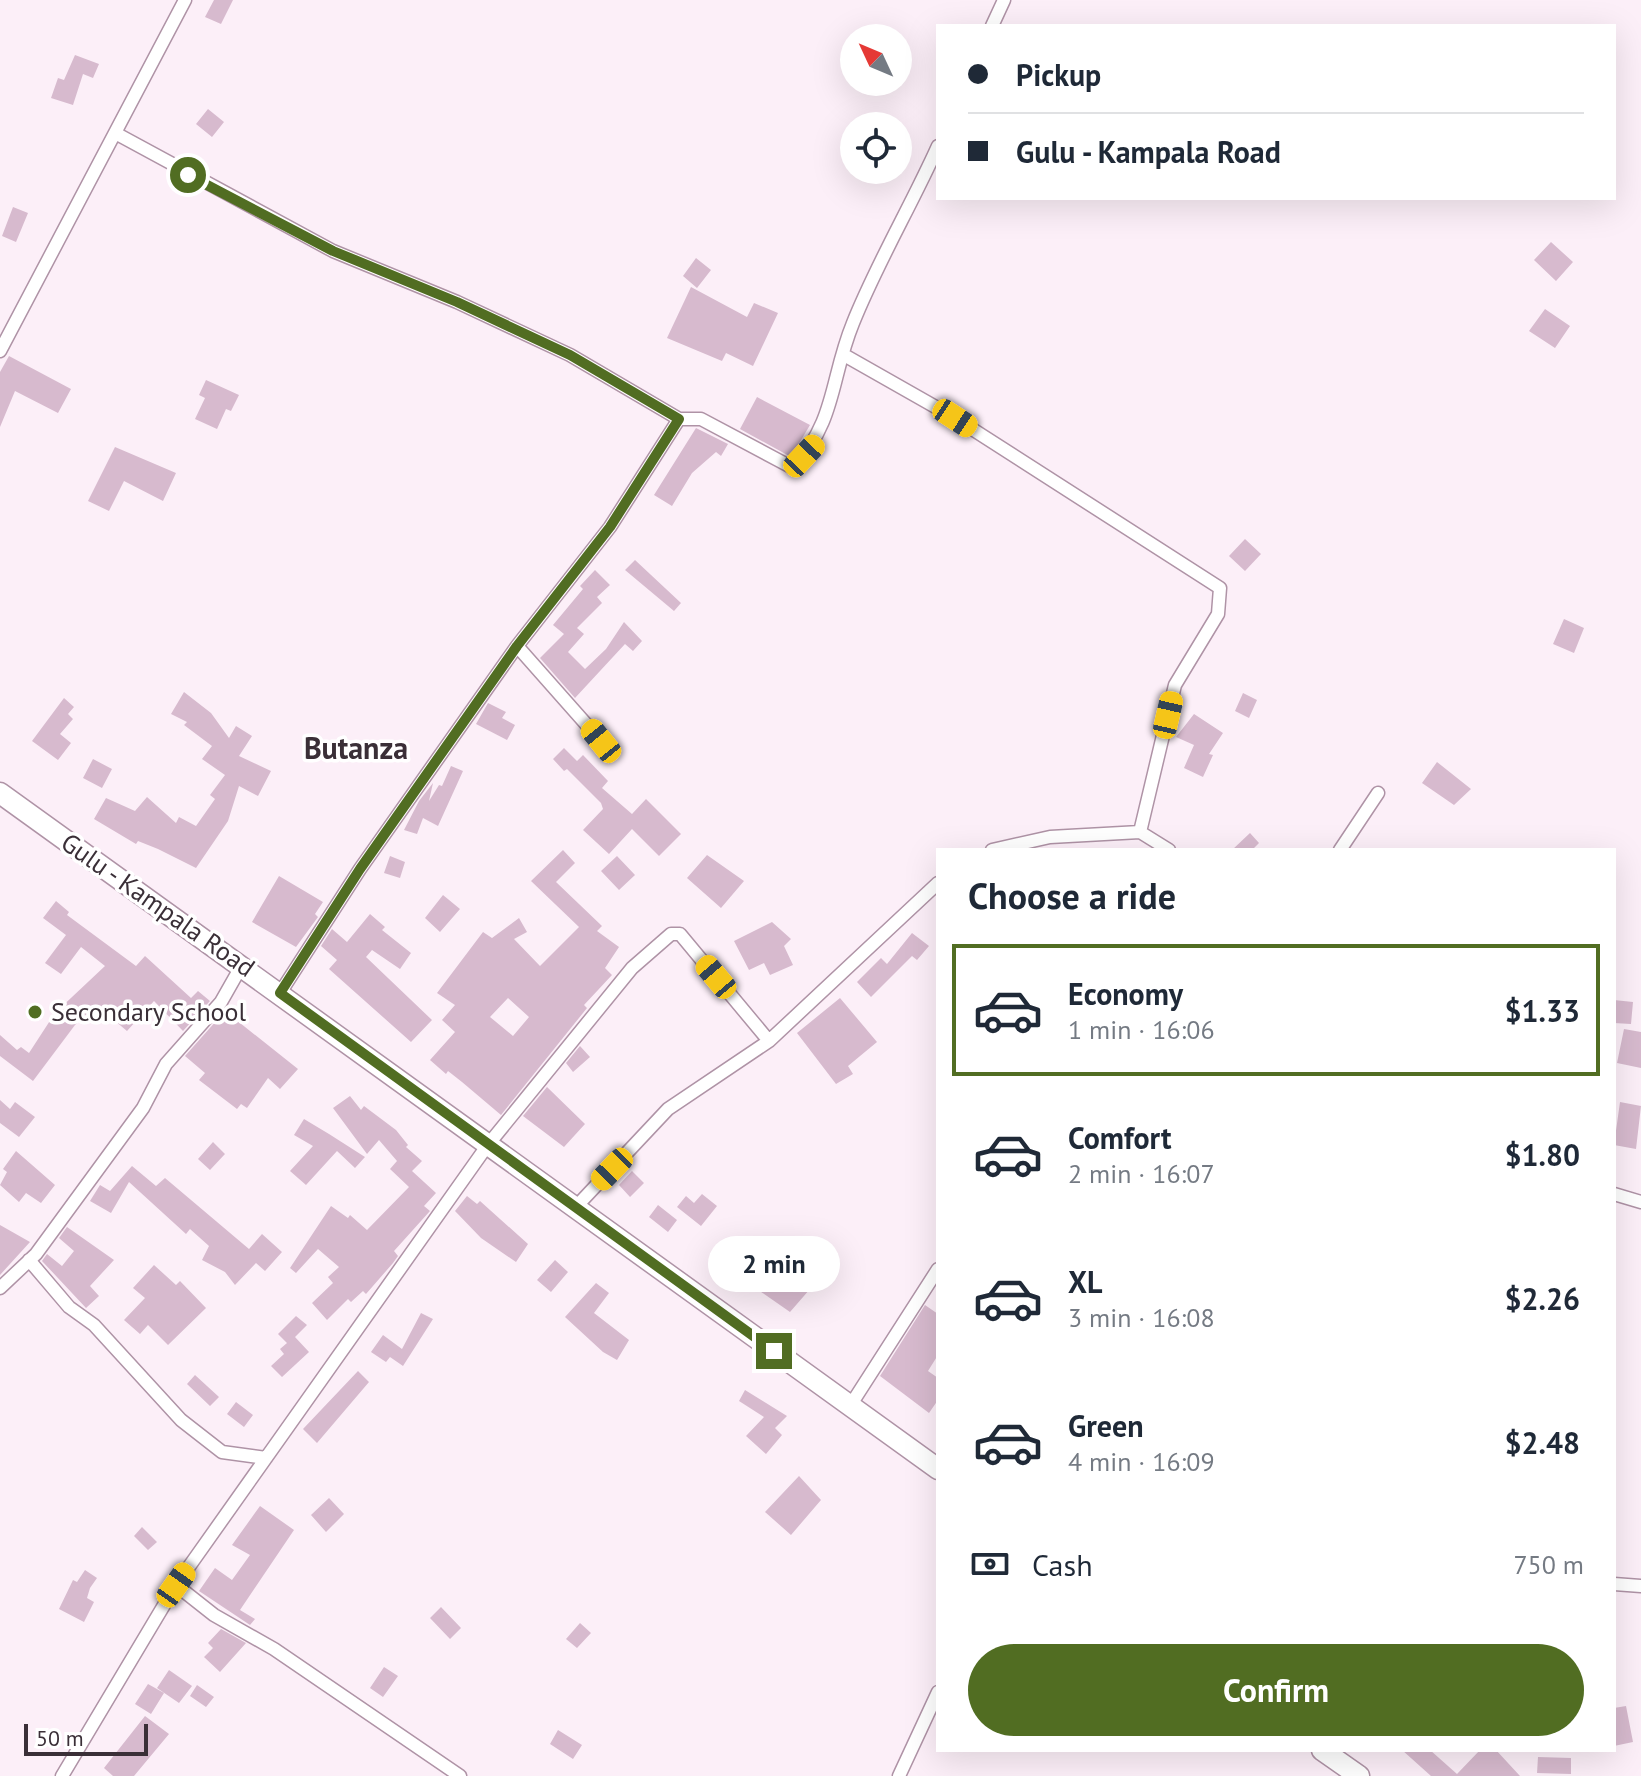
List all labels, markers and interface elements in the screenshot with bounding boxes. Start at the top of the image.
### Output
north arrow [840,24,912,96]
map controls [840,24,912,184]
text: Pickup [1016,55,1101,94]
button: locate [840,112,912,184]
text: Gulu - Kampala Road [1016,132,1281,171]
route start [170,157,206,193]
car [928,395,982,441]
car [779,430,829,482]
car [1151,689,1185,741]
car [577,715,625,767]
district label: Butanza [304,728,408,767]
street label: Gulu - Kampala Road [55,825,262,984]
text: Choose a ride [968,872,1176,919]
car [691,951,741,1003]
icon: car [972,974,1044,1046]
text: Economy [1068,974,1183,1013]
text: $1.33 [1505,991,1580,1030]
place label: Secondary School [51,995,246,1028]
marker: Secondary School [26,1003,44,1021]
text: 1 min · 16:06 [1068,1013,1215,1046]
icon: car [972,1118,1044,1190]
text: Comfort [1068,1118,1171,1157]
text: $1.80 [1505,1135,1580,1174]
car [587,1143,637,1195]
text: 2 min · 16:07 [1068,1157,1215,1190]
callout: 2 min [708,1235,840,1291]
text: 2 min [742,1247,806,1280]
icon: car [972,1262,1044,1334]
text: XL [1068,1262,1102,1301]
text: $2.26 [1505,1279,1580,1318]
text: 3 min · 16:08 [1068,1301,1215,1334]
route end [756,1333,792,1369]
icon: car [972,1406,1044,1478]
text: Green [1068,1406,1143,1445]
text: $2.48 [1505,1423,1580,1462]
text: 4 min · 16:09 [1068,1445,1215,1478]
icon: cash [968,1542,1012,1586]
text: Cash [1032,1545,1093,1584]
text: 750 m [1513,1548,1584,1581]
car [152,1558,200,1612]
button: Confirm [968,1644,1584,1736]
scale bar [24,1720,148,1756]
text: 50 m [36,1724,84,1752]

